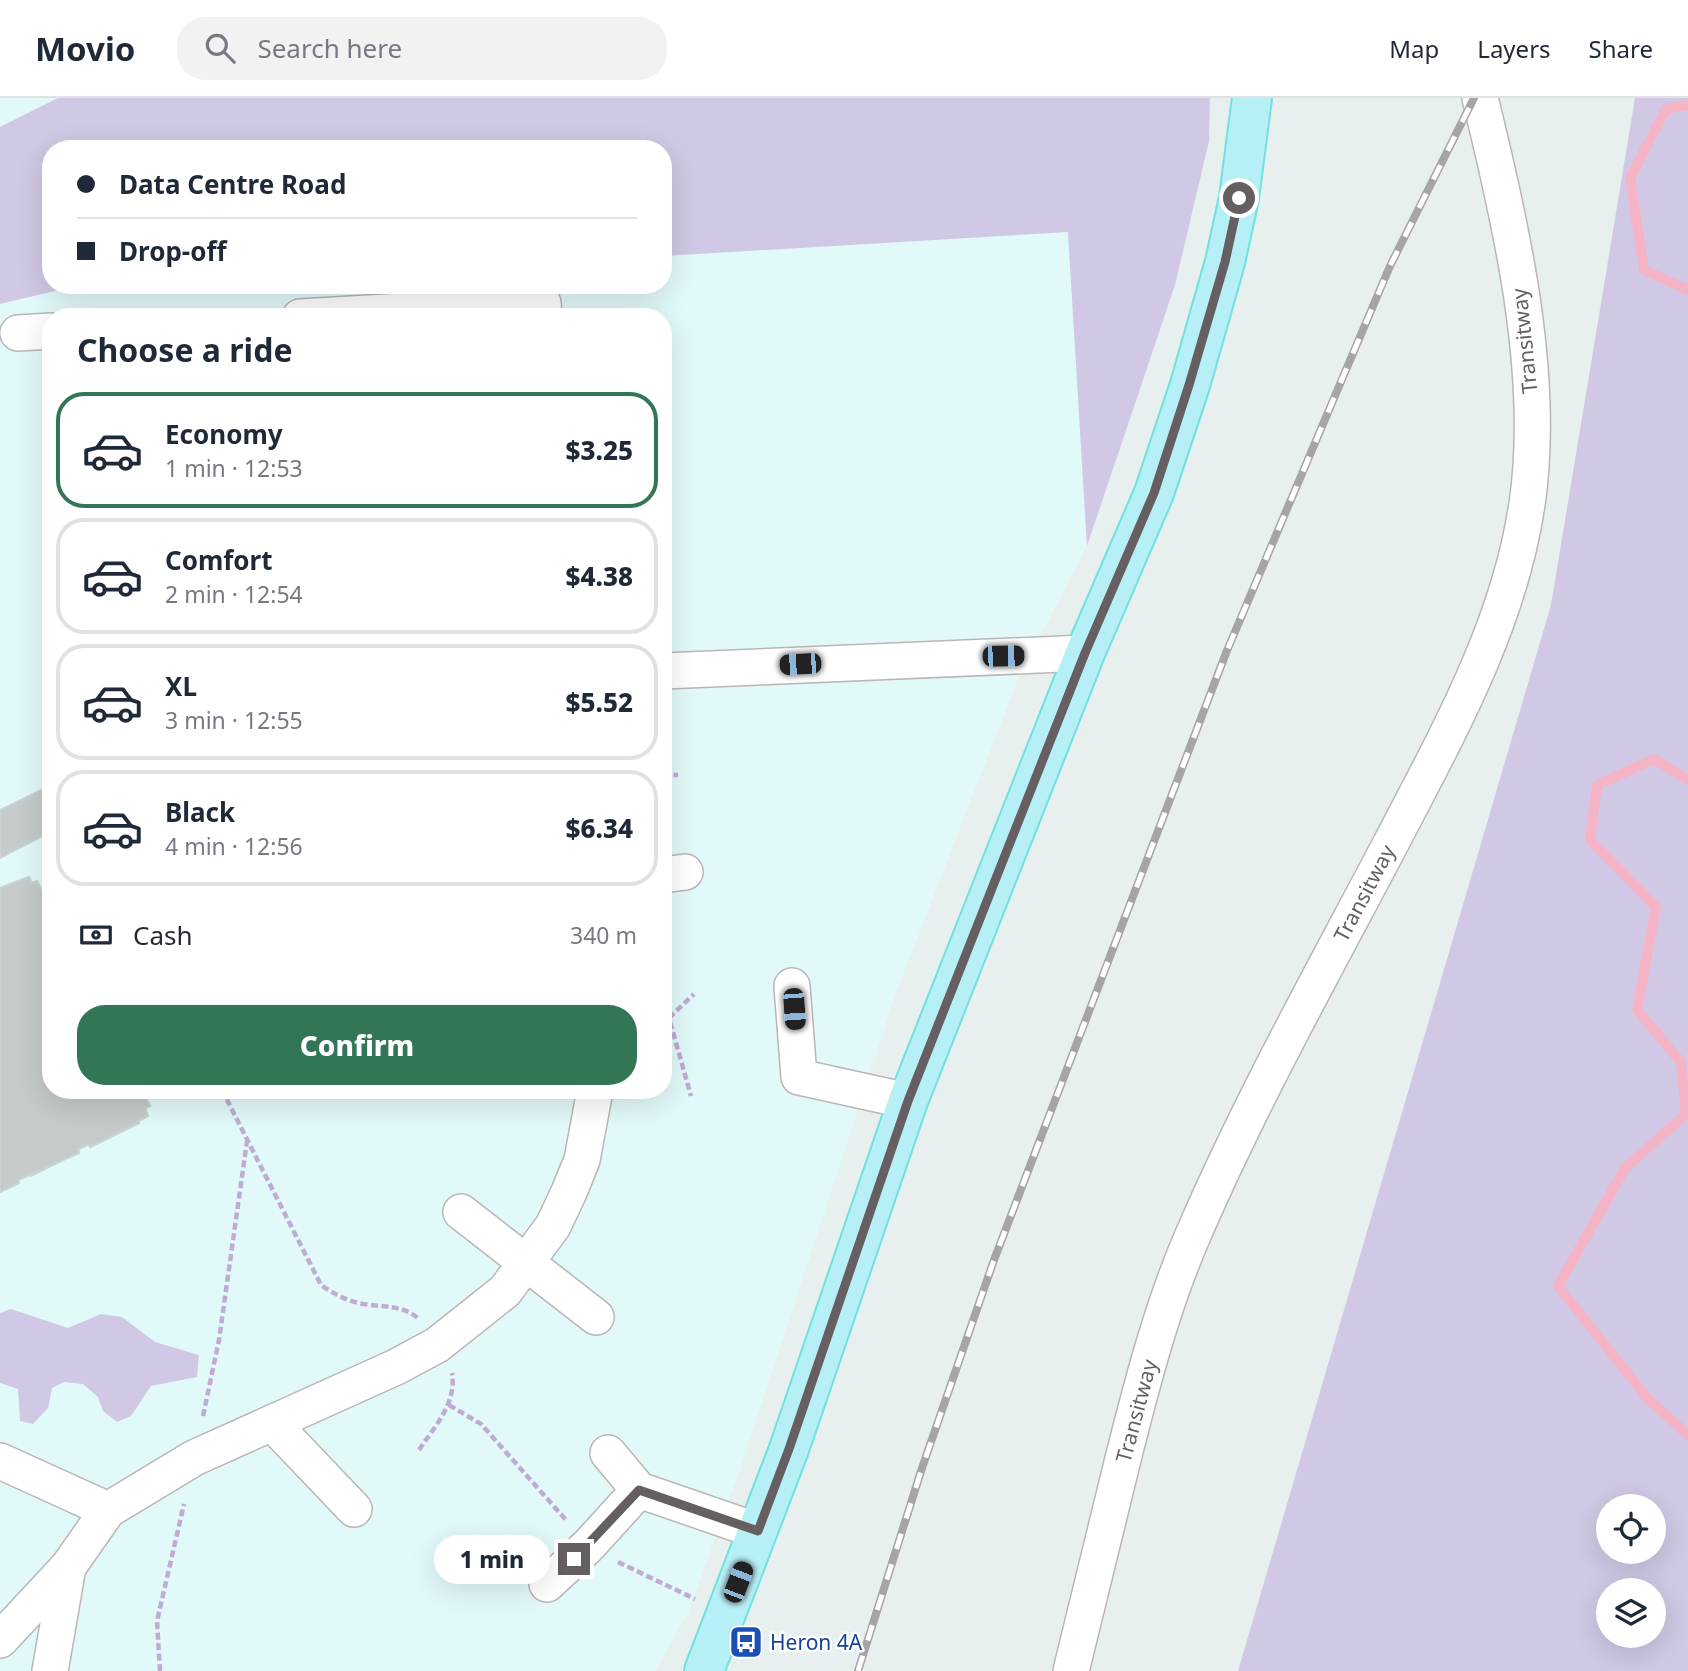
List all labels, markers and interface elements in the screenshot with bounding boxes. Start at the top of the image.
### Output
search box [177,17,667,80]
text: Movio [35,26,135,71]
icon: search [201,29,239,67]
text: Search here [257,30,402,66]
text: Map [1389,32,1439,65]
text: Layers [1477,32,1551,65]
text: Share [1589,32,1653,65]
text: Data Centre Road [119,166,346,202]
route start [1223,182,1255,214]
text: Drop-off [119,233,226,269]
street label: Transitway [1505,287,1543,395]
text: Choose a ride [77,328,293,371]
text: Economy [165,416,283,452]
icon: car [81,419,144,482]
text: $3.25 [566,432,633,468]
text: 1 min · 12:53 [165,452,303,484]
text: Comfort [165,542,273,578]
icon: car [81,545,144,608]
text: $4.38 [566,558,633,594]
text: 2 min · 12:54 [165,578,303,610]
car [982,645,1025,667]
car [779,652,822,676]
text: XL [165,668,197,704]
icon: car [81,671,144,734]
text: $5.52 [566,684,633,720]
text: 3 min · 12:55 [165,704,303,736]
text: Black [165,794,235,830]
icon: car [81,797,144,860]
text: $6.34 [566,810,633,846]
text: 4 min · 12:56 [165,830,303,862]
street label: Transitway [1327,840,1401,946]
icon: cash [77,916,115,954]
text: Cash [133,917,193,953]
text: 340 m [570,919,637,951]
car [783,987,806,1031]
button: Confirm [77,1005,637,1085]
street label: Transitway [1109,1356,1163,1466]
map controls [1596,1494,1666,1648]
button: locate [1596,1494,1666,1564]
callout: 1 min [434,1534,550,1584]
text: 1 min [460,1543,524,1575]
route end [558,1543,590,1575]
car [721,1559,756,1605]
button: layers [1596,1578,1666,1648]
bus stop icon: Heron 4A [727,1623,765,1661]
place label: Heron 4A [770,1628,863,1656]

